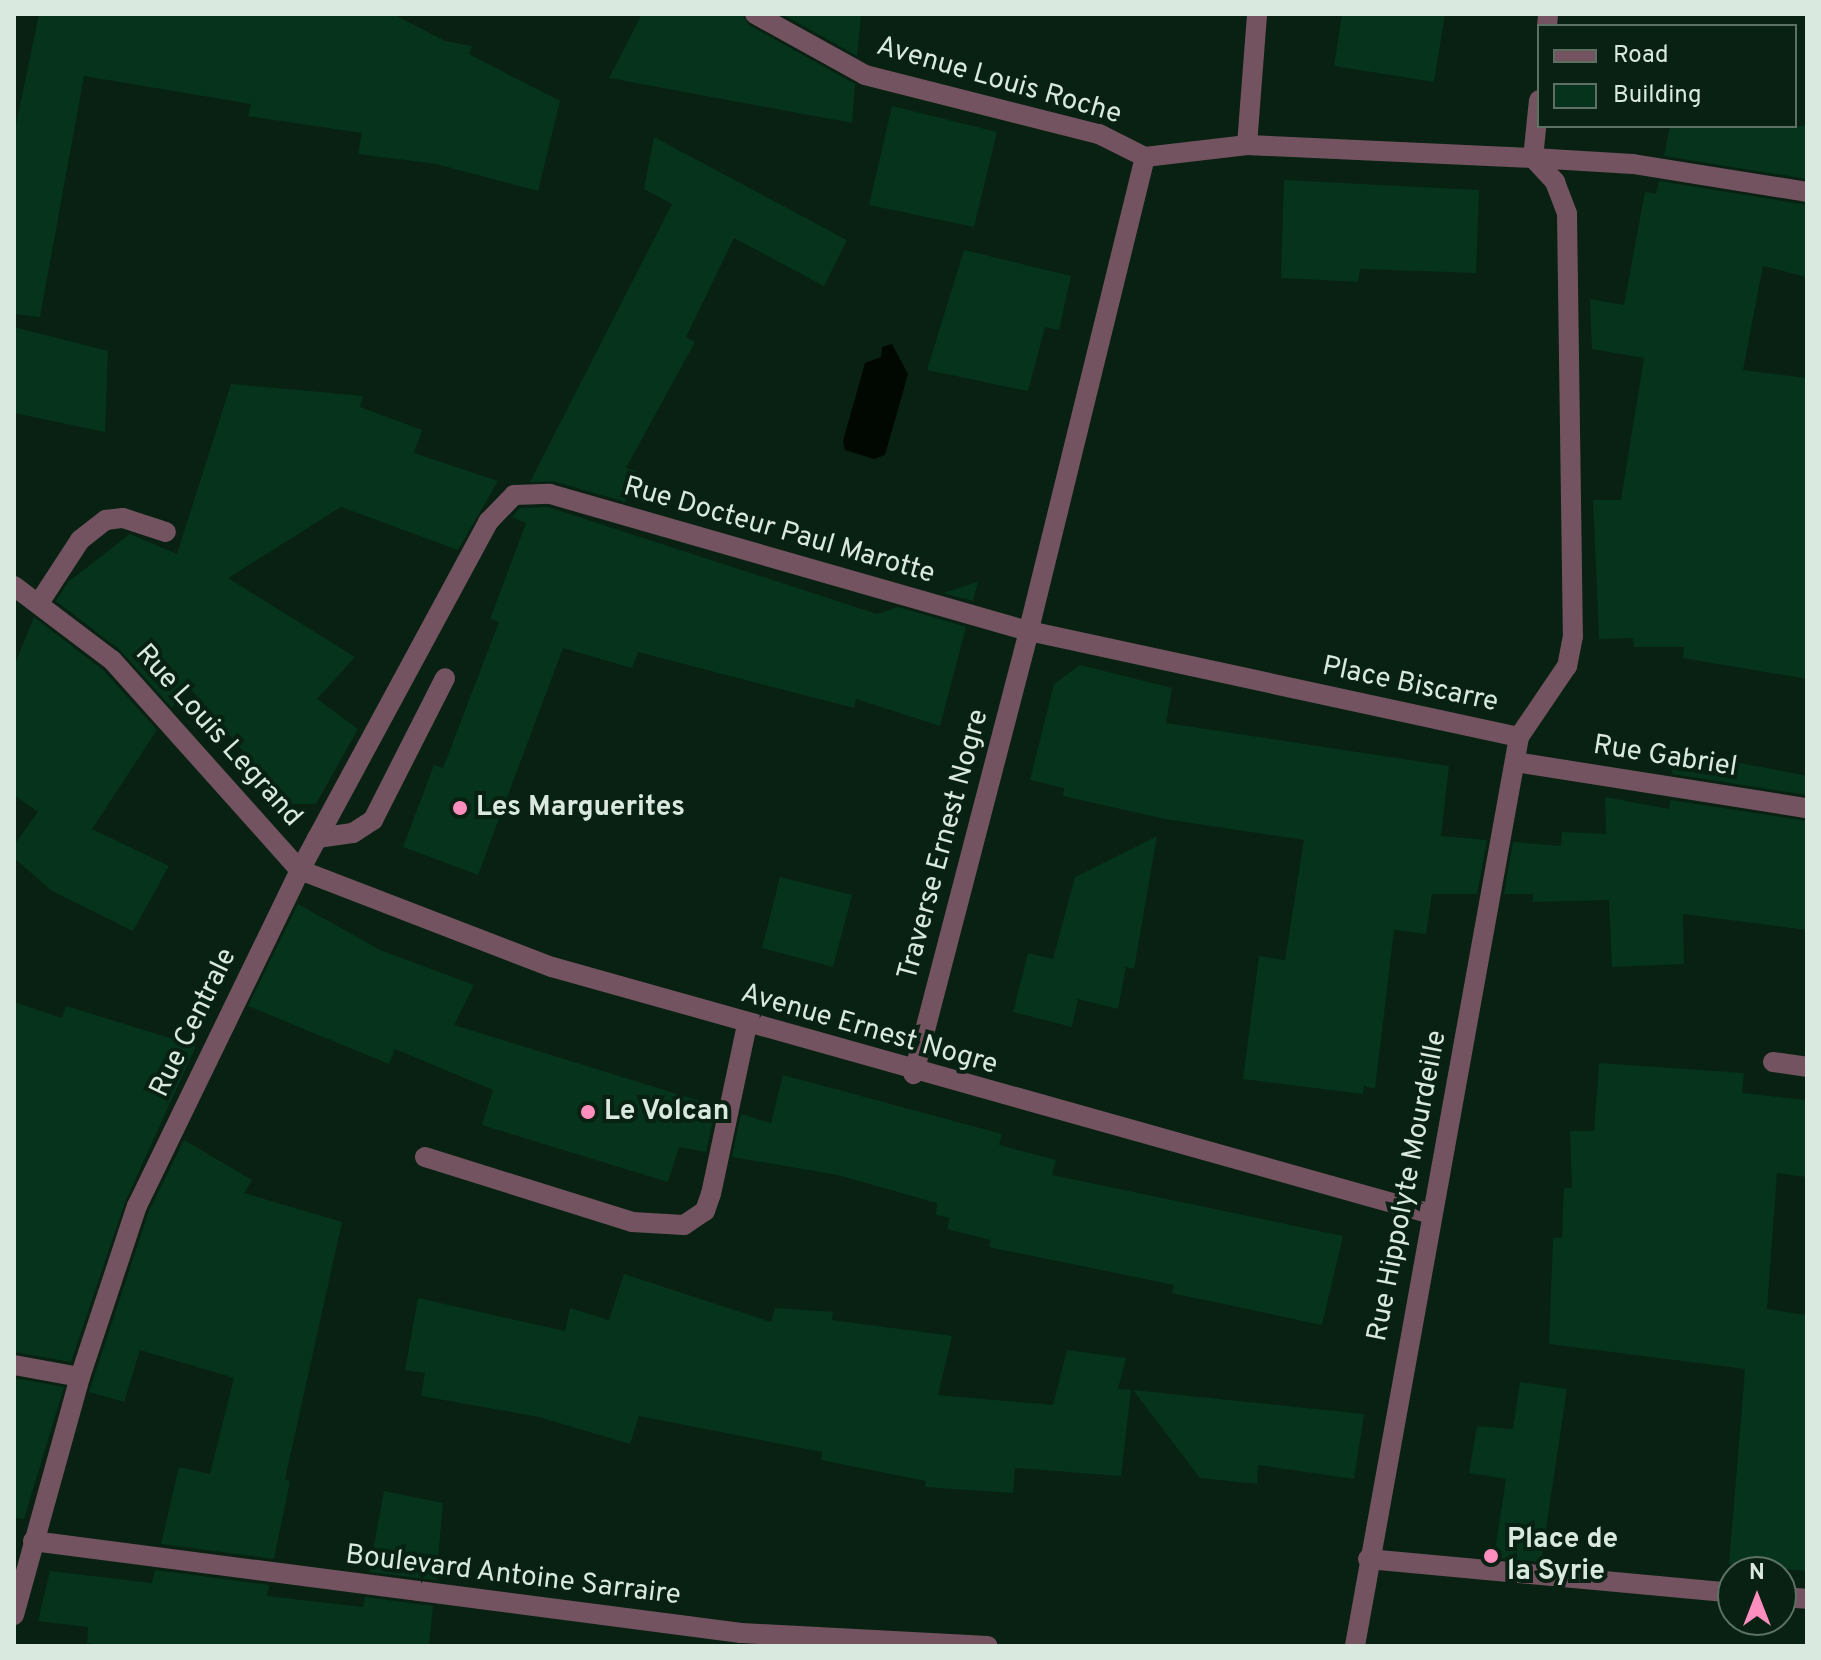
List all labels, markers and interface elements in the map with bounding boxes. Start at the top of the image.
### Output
legend [1537,24,1797,128]
street label: Avenue Louis Roche [873,30,1125,132]
text: Road [1613,41,1669,71]
text: Building [1613,81,1702,111]
street label: Rue Docteur Paul Marotte [620,470,938,592]
street label: Rue Louis Legrand [127,638,309,834]
street label: Place Biscarre [1319,650,1501,720]
street label: Traverse Ernest Nogre [892,706,996,984]
street label: Rue Gabriel [1591,729,1739,785]
place label: Les Marguerites [476,791,685,825]
marker: Les Marguerites [451,799,469,817]
street label: Rue Centrale [144,943,244,1103]
street label: Avenue Ernest Nogre [737,977,1001,1083]
street label: Rue Hippolyte Mourdeille [1361,1028,1455,1344]
place label: Le Volcan [604,1095,730,1129]
marker: Le Volcan [579,1103,597,1121]
place label: Place de la Syrie [1507,1523,1618,1589]
street label: Boulevard Antoine Sarraire [343,1539,683,1613]
marker: Place de la Syrie [1482,1547,1500,1565]
north arrow [1717,1556,1797,1636]
text: N [1749,1560,1765,1587]

